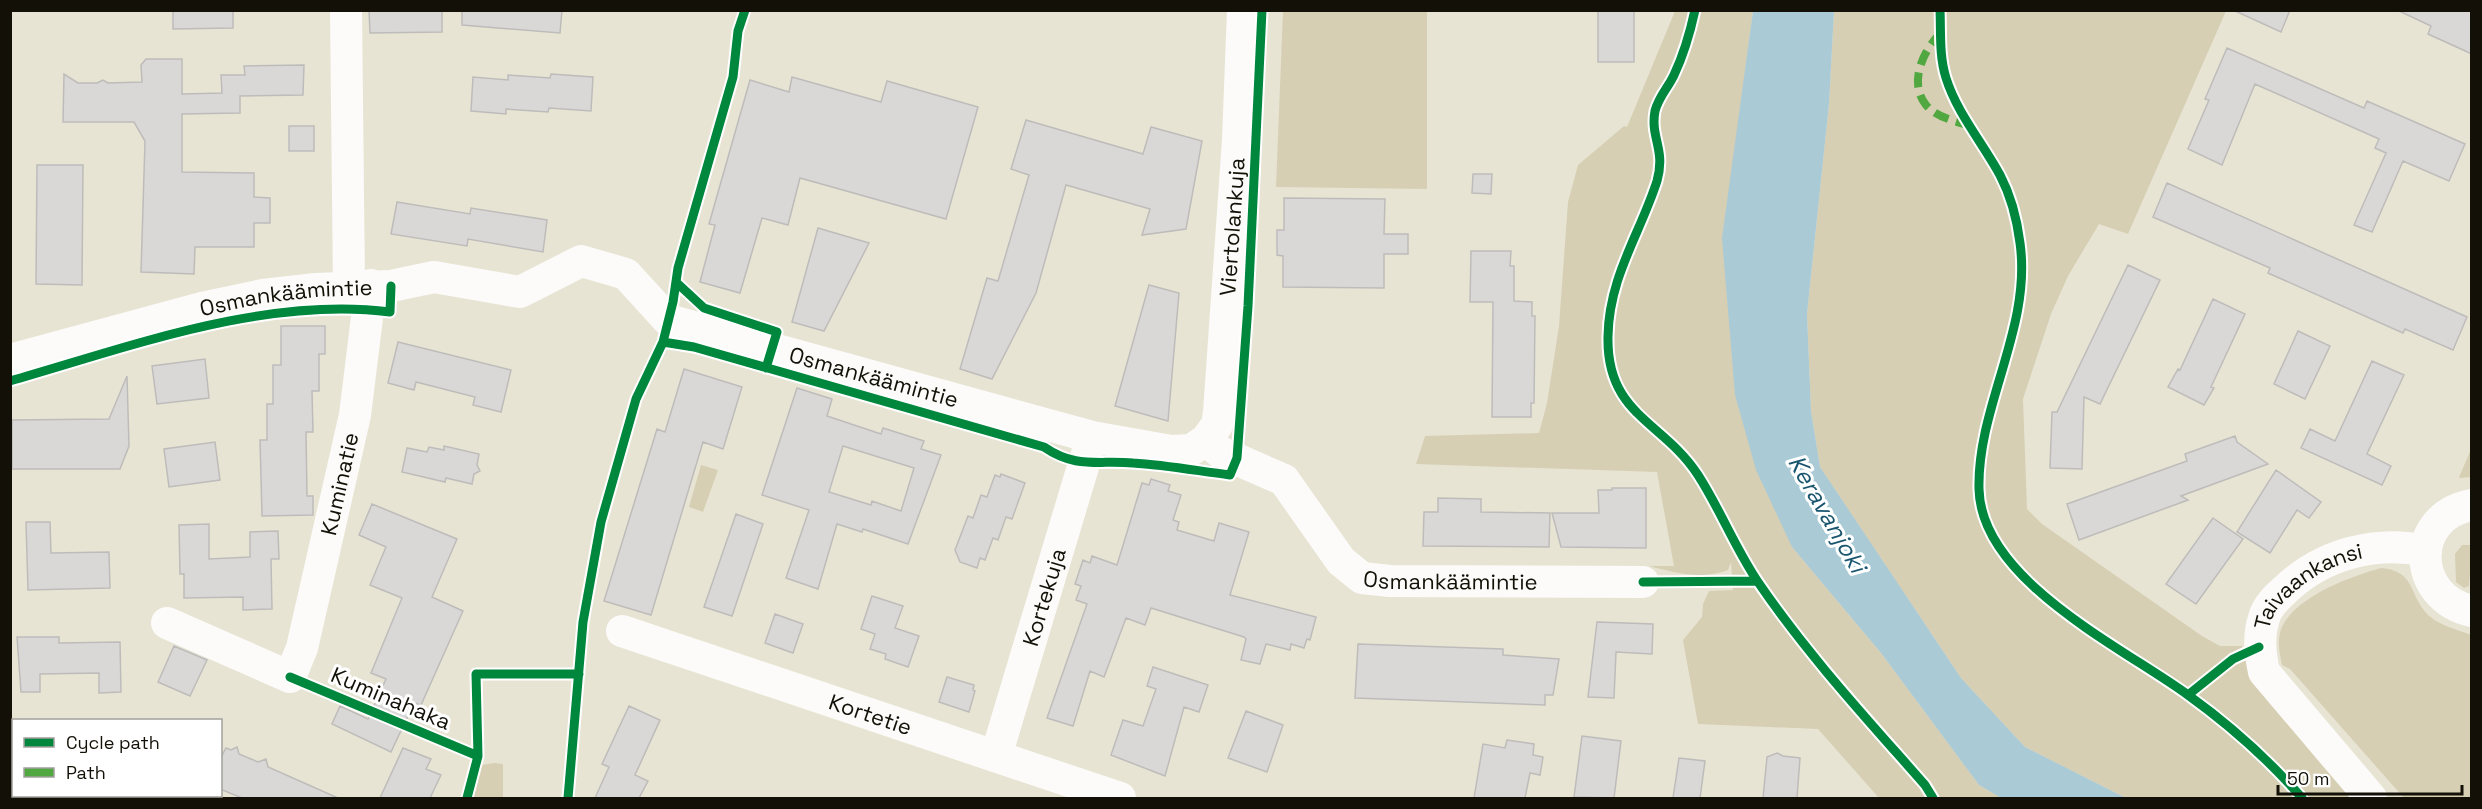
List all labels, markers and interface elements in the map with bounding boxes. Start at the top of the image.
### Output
street label: Viertolankuja [1213,156,1251,297]
street label: Osmankäämintie [197,273,373,322]
street label: Osmankäämintie [786,340,962,413]
street label: Kuminatie [314,430,365,538]
water label: Keravanjoki [1781,449,1875,581]
street label: Taivaankansi [2248,537,2365,632]
street label: Kortekuja [1016,544,1072,649]
street label: Osmankäämintie [1362,564,1538,596]
street label: Kuminahaka [327,660,455,736]
street label: Kortetie [825,687,916,741]
legend [12,719,222,797]
text: Cycle path [66,731,160,754]
scale bar [2278,758,2462,796]
text: Path [66,761,106,784]
text: 50 m [2287,767,2329,790]

